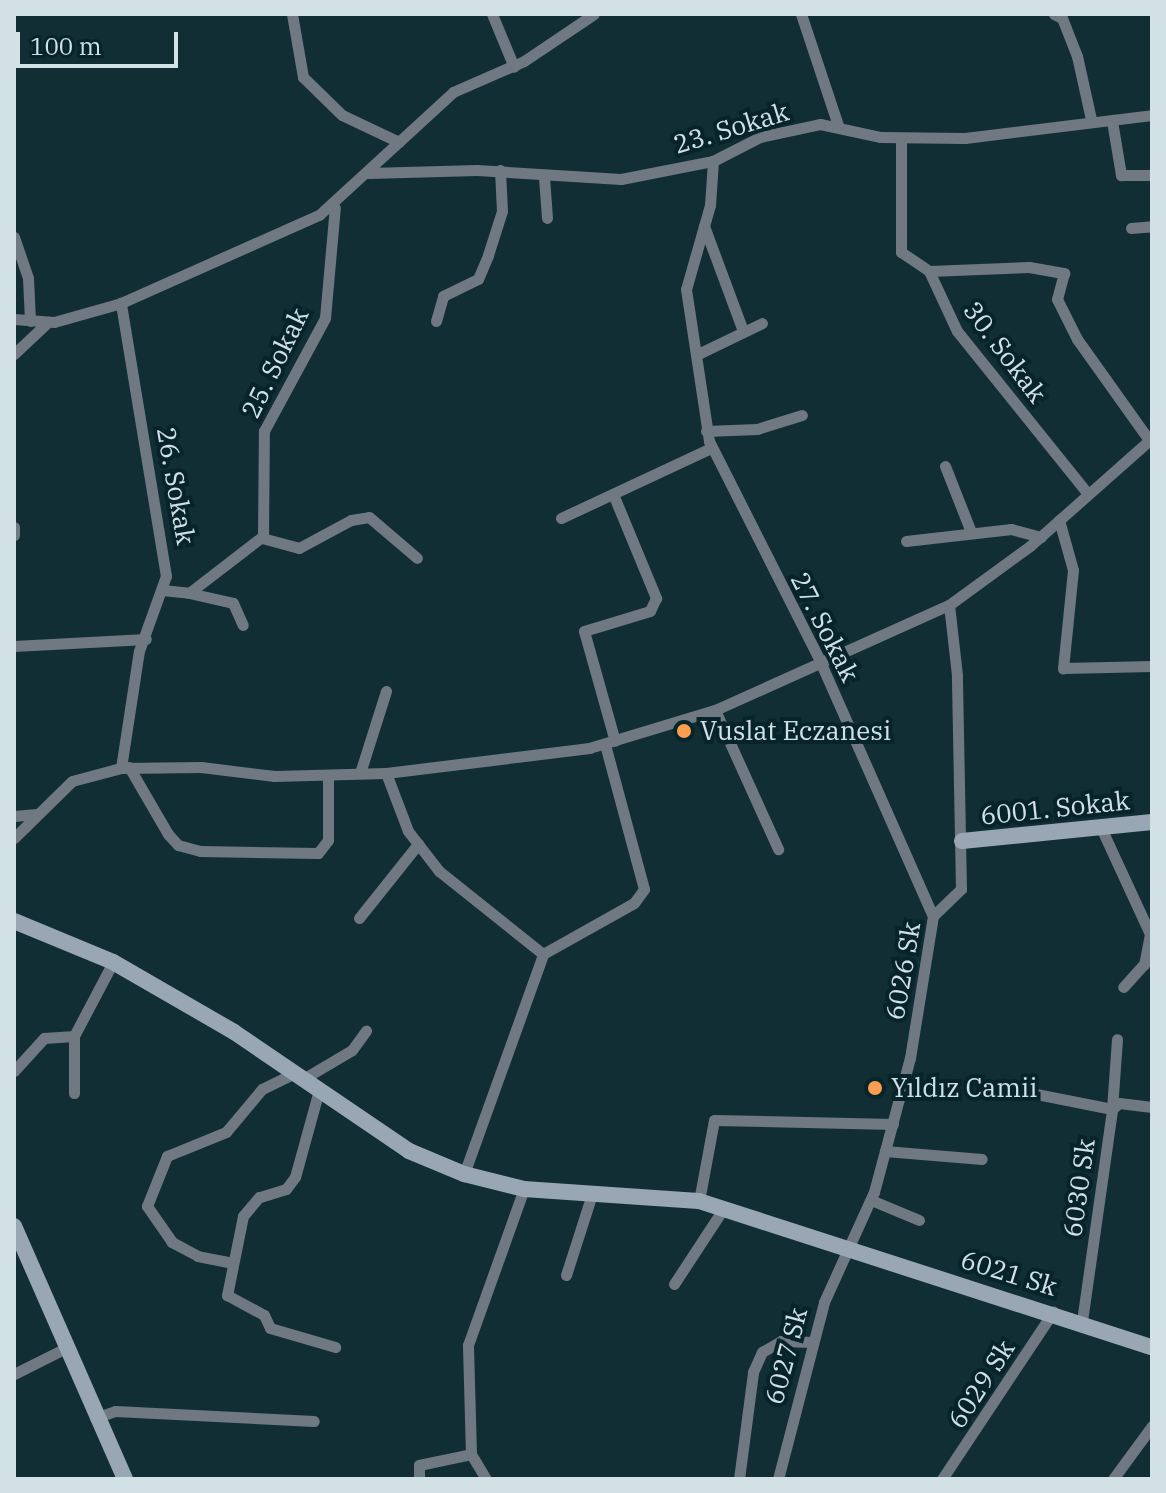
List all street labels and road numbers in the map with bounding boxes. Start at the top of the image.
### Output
street label: 23. Sokak [670,96,792,160]
street label: 30. Sokak [957,295,1053,409]
street label: 25. Sokak [235,303,315,423]
street label: 26. Sokak [150,425,202,547]
street label: 27. Sokak [784,567,866,687]
street label: 6001. Sokak [979,785,1131,831]
street label: 6026 Sk [879,920,927,1022]
street label: 6030 Sk [1057,1137,1101,1239]
street label: 6021 Sk [957,1244,1061,1302]
street label: 6027 Sk [758,1304,814,1408]
street label: 6029 Sk [941,1334,1021,1434]

